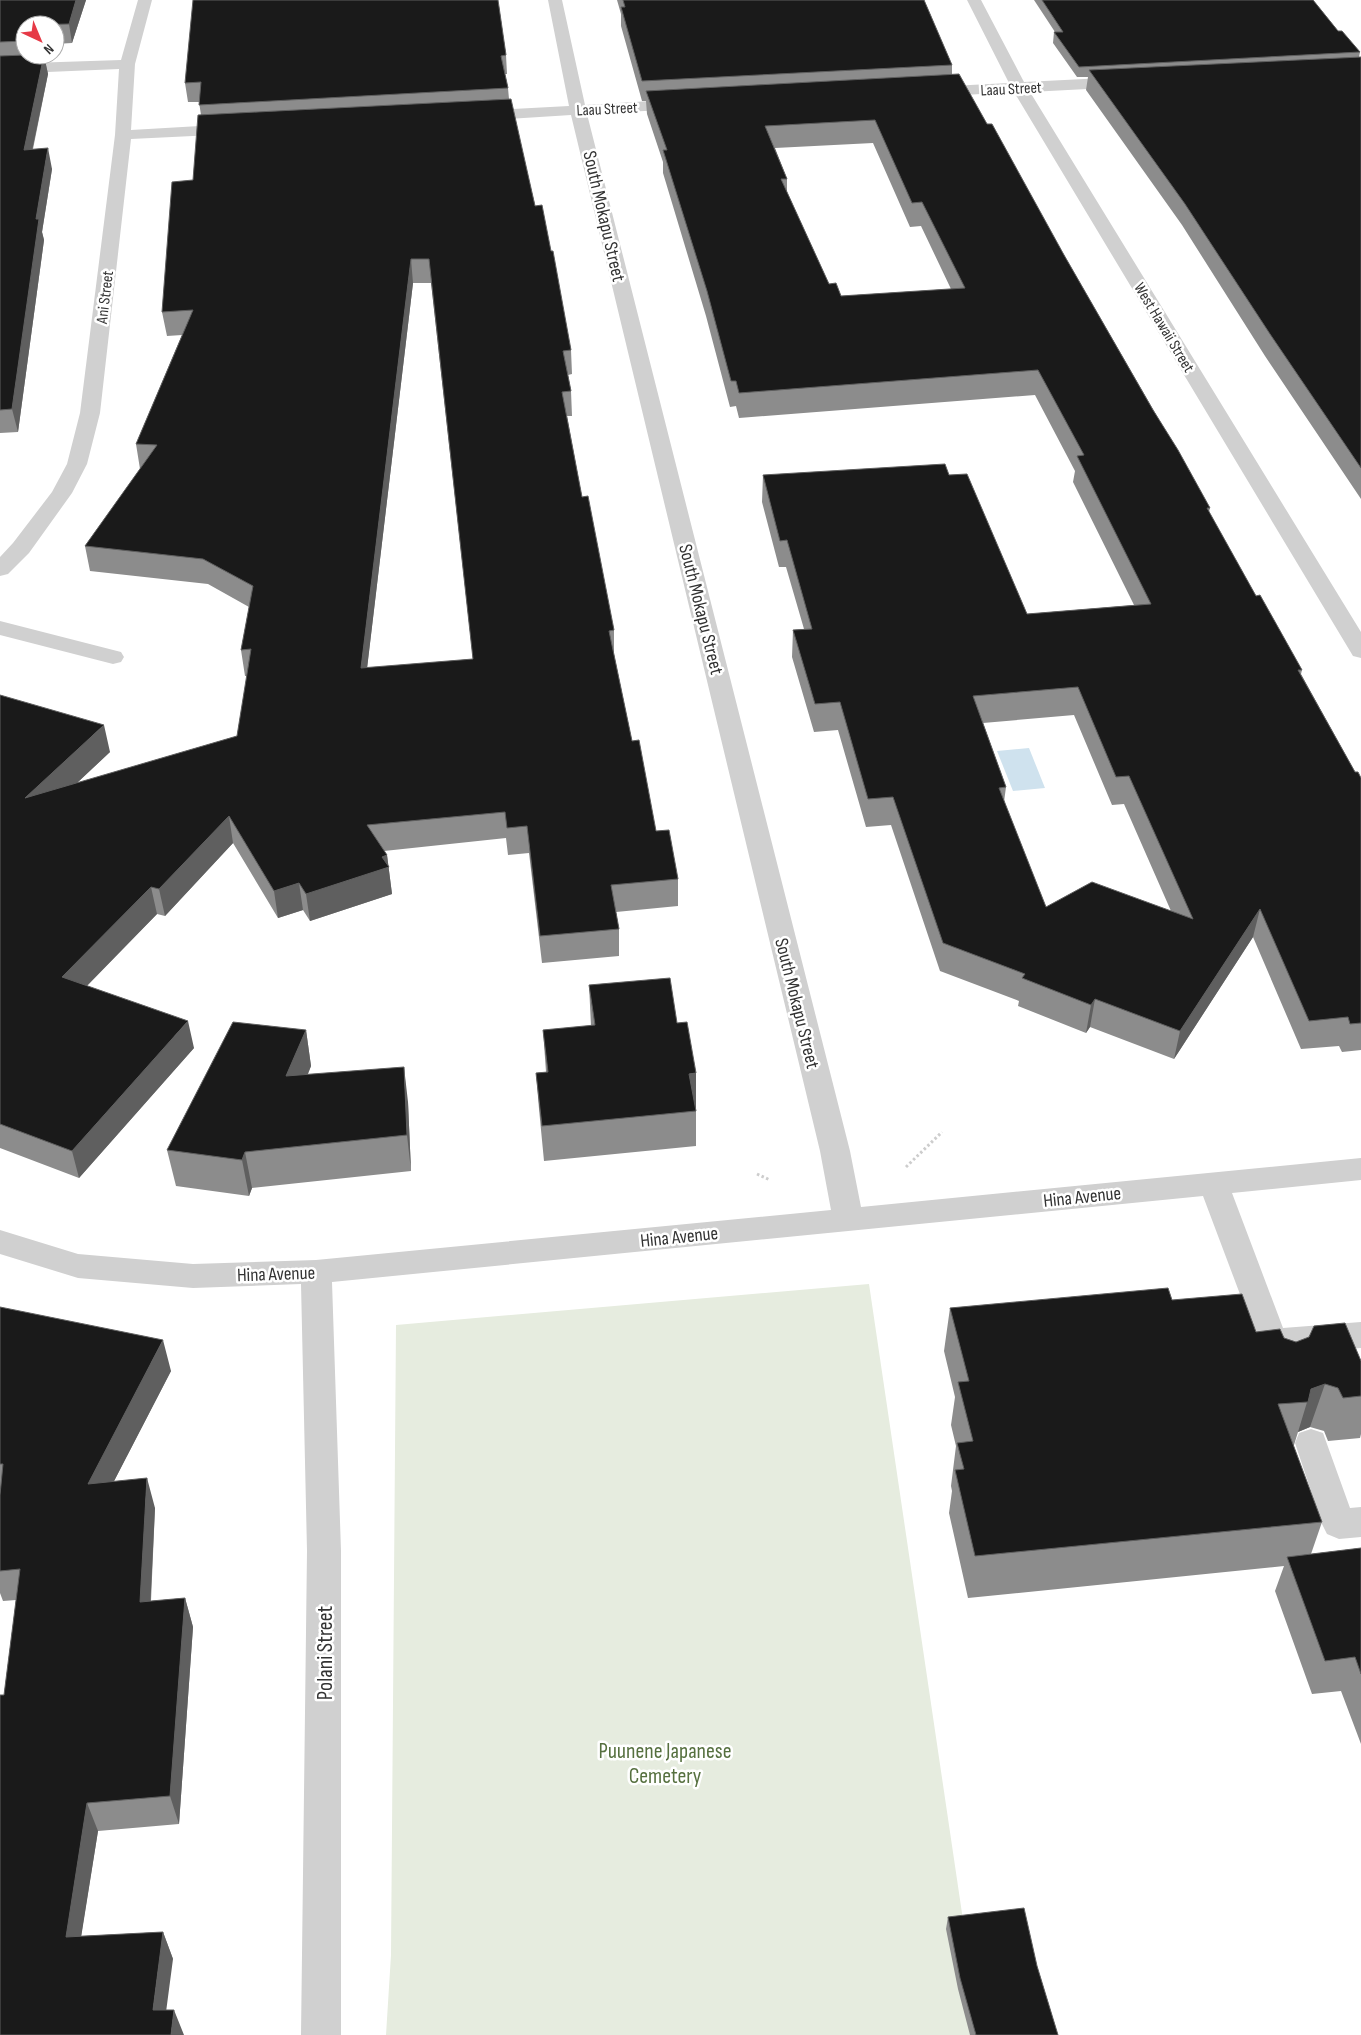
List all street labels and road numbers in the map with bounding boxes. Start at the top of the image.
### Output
street label: Laau Street [980,78,1042,101]
street label: Laau Street [576,98,638,121]
street label: South Mokapu Street [577,149,630,284]
street label: Ani Street [93,269,118,326]
street label: West Hawaii Street [1130,280,1198,376]
street label: South Mokapu Street [673,542,728,677]
street label: South Mokapu Street [769,936,824,1071]
street label: Hina Avenue [1042,1182,1122,1213]
street label: Hina Avenue [639,1222,719,1253]
street label: Hina Avenue [237,1262,315,1287]
street label: Polani Street [312,1606,339,1700]

